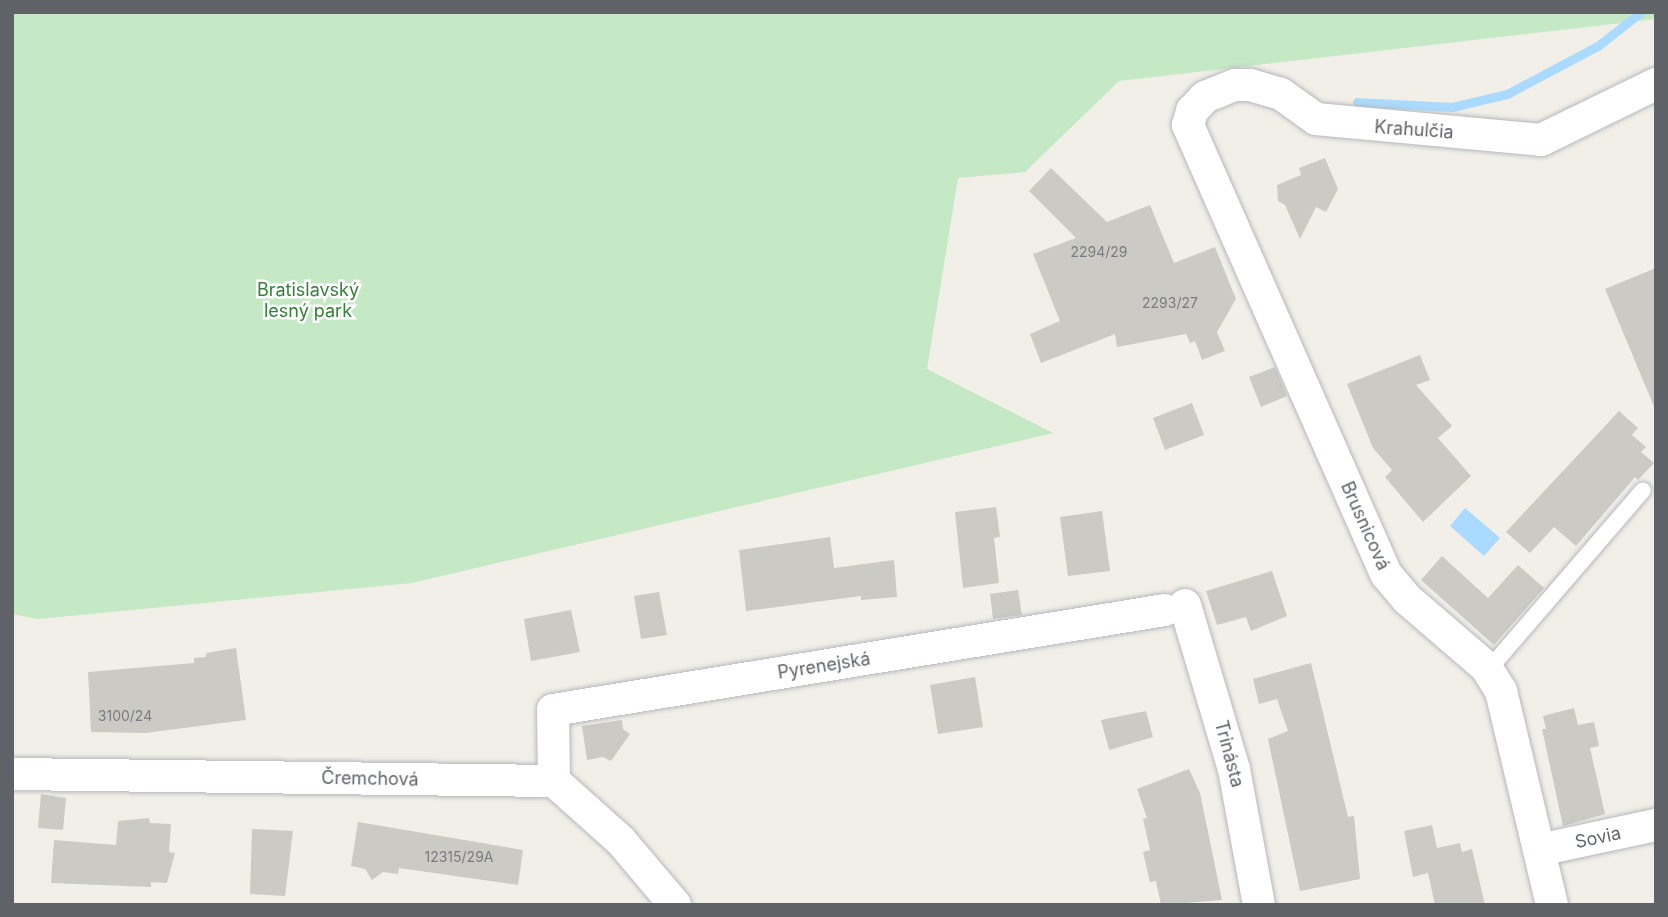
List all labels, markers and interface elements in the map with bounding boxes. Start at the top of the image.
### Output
street label: Krahulčia [1374,116,1454,144]
house number: 2294/29 [1070,244,1128,260]
park label: Bratislavský lesný park [257,280,359,322]
house number: 2293/27 [1142,295,1198,311]
street label: Brusnicová [1336,478,1394,574]
street label: Pyrenejská [776,648,872,684]
house number: 3100/24 [98,708,152,724]
street label: Trinásta [1210,718,1248,790]
street label: Čremchová [321,767,419,791]
street label: Sovia [1573,823,1623,853]
house number: 12315/29A [424,849,494,865]

